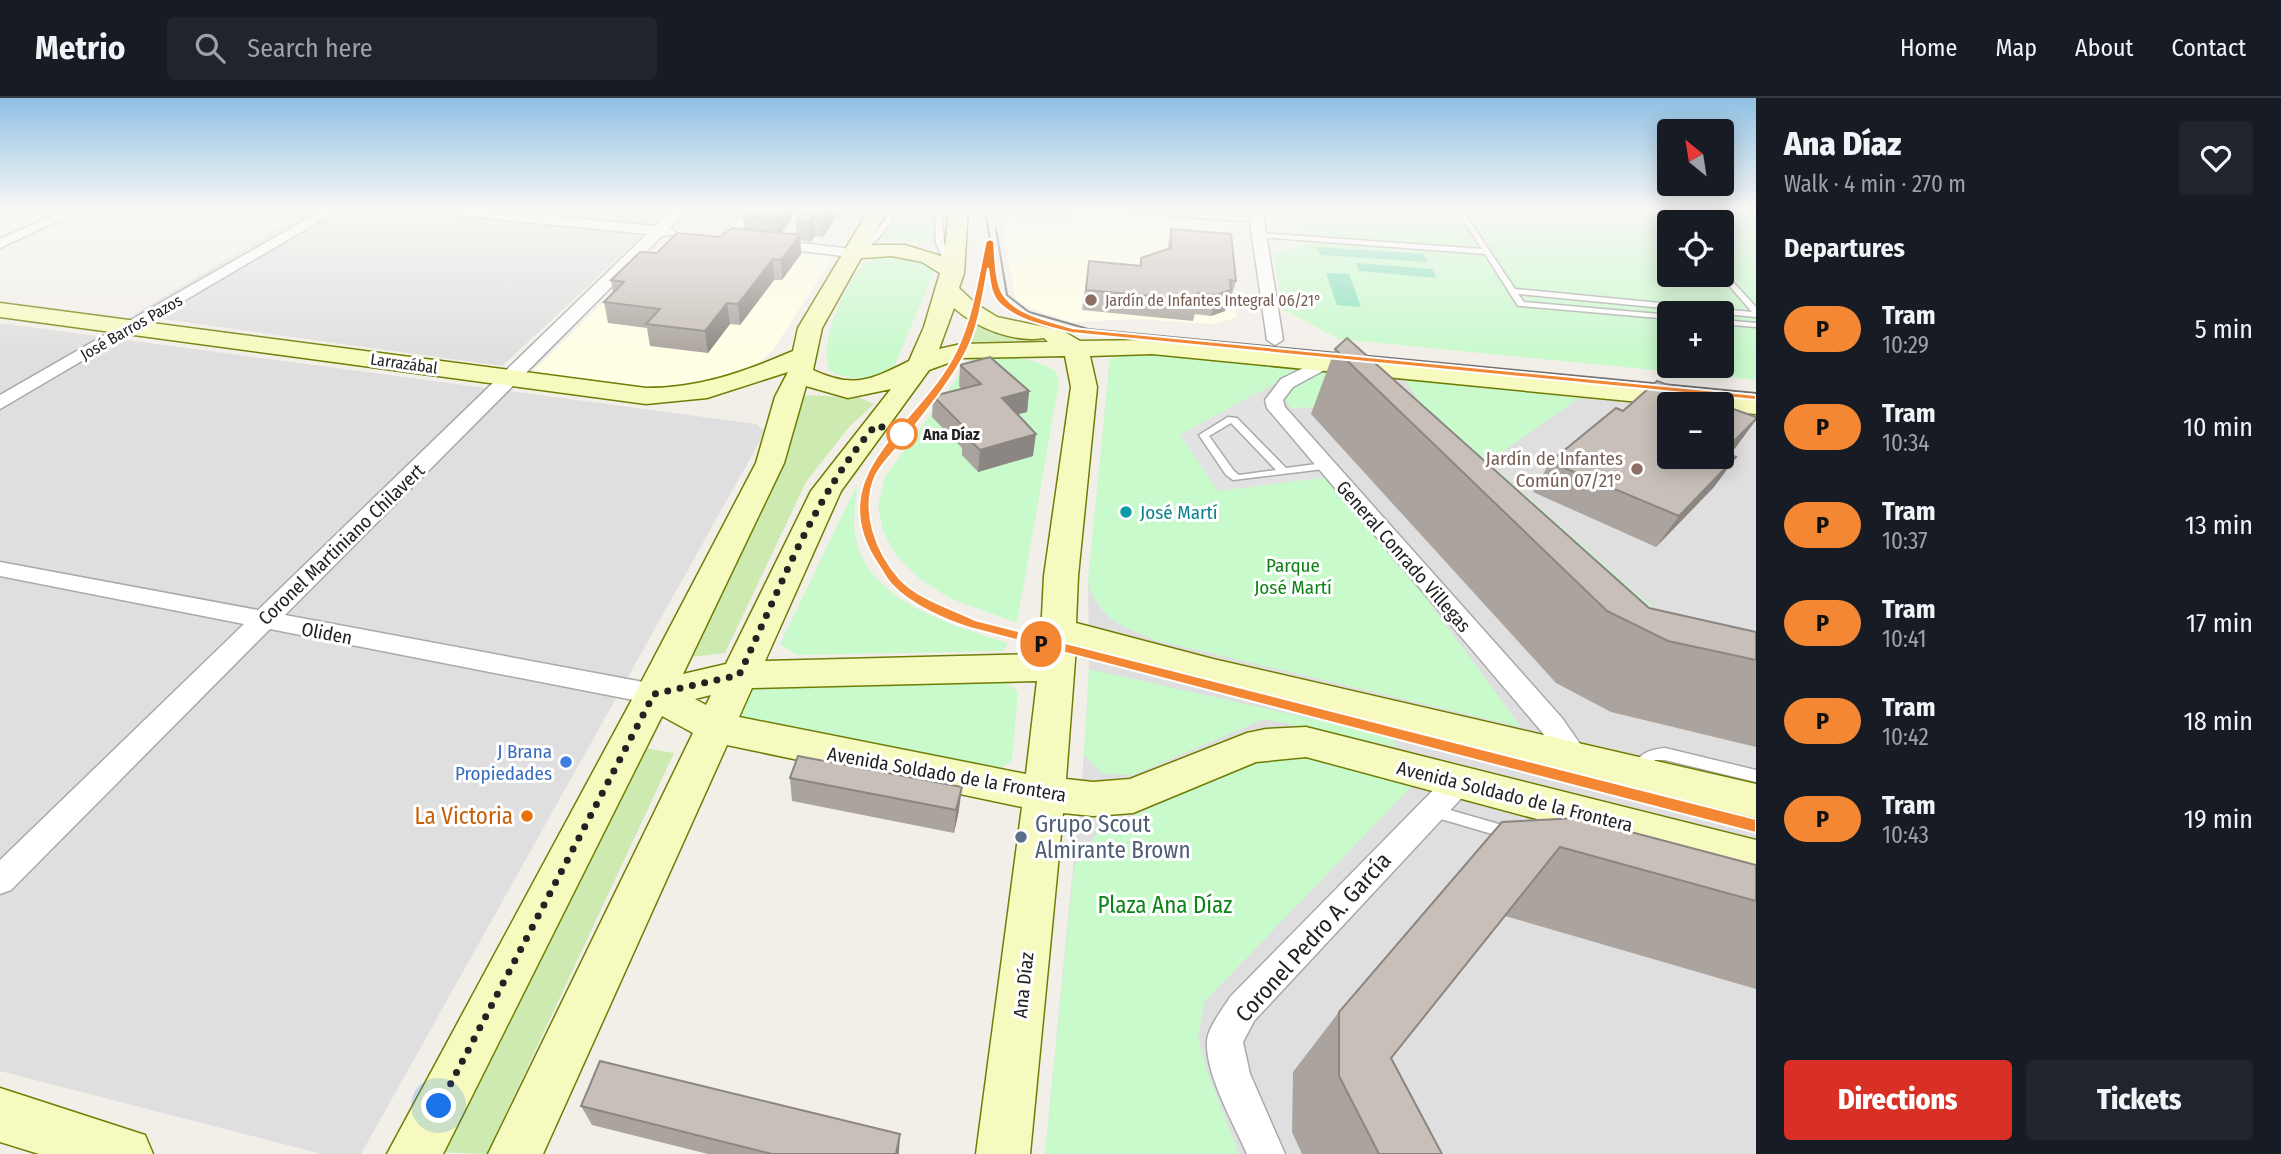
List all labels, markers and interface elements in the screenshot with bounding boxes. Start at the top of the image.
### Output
search box [167,17,657,80]
text: Metrio [35,28,125,68]
icon: search [191,29,229,67]
text: Search here [247,33,373,64]
text: Home [1900,34,1957,62]
text: Map [1995,34,2037,62]
text: About [2075,34,2133,62]
text: Contact [2171,34,2246,62]
north arrow [1657,119,1734,196]
map controls [1657,119,1734,469]
button: heart [2179,121,2253,195]
text: Ana Díaz [1784,124,1901,164]
text: Walk · 4 min · 270 m [1784,170,1966,198]
button: locate [1657,210,1734,287]
text: Departures [1784,233,1905,264]
street label: José Barros Pazos [77,291,186,364]
place label: Jardín de Infantes Integral 06/21° [1105,291,1322,310]
marker: Jardín de Infantes Integral 06/21° [1083,292,1099,308]
text: Tram [1882,300,1935,331]
button: + [1657,301,1734,378]
text: 5 min [2195,314,2253,345]
text: P [1816,315,1829,343]
text: 10:29 [1882,331,1929,359]
street label: Larrazábal [369,349,439,378]
button: − [1657,392,1734,469]
text: Tram [1882,398,1935,429]
text: 10 min [2183,412,2253,443]
text: P [1816,413,1829,441]
marker: Ana Díaz [887,419,917,449]
place label: Ana Díaz [922,425,980,444]
text: 10:34 [1882,429,1929,457]
place label: Jardín de Infantes Común 07/21° [1486,447,1623,492]
street label: Coronel Martiniano Chilavert [253,458,430,630]
marker: Jardín de Infantes Común 07/21° [1629,461,1645,477]
street label: General Conrado Villegas [1332,476,1476,637]
text: Tram [1882,496,1935,527]
place label: José Martí [1140,501,1218,524]
marker: José Martí [1118,504,1134,520]
text: 13 min [2185,510,2253,541]
text: P [1816,511,1829,539]
text: 10:37 [1882,527,1928,555]
park label: Parque José Martí [1254,554,1332,599]
text: Tram [1882,594,1935,625]
text: 17 min [2186,608,2253,639]
text: P [1816,609,1829,637]
street label: Oliden [300,617,354,650]
line badge: P [1018,621,1064,667]
text: 10:41 [1882,625,1927,653]
text: P [1034,630,1048,658]
text: Tram [1882,692,1935,723]
text: 18 min [2184,706,2253,737]
text: P [1816,707,1829,735]
text: 10:42 [1882,723,1929,751]
place label: J Brana Propiedades [455,740,552,785]
street label: Avenida Soldado de la Frontera [826,742,1068,807]
marker: J Brana Propiedades [558,754,574,770]
street label: Avenida Soldado de la Frontera [1395,756,1635,837]
text: Tram [1882,790,1935,821]
place label: La Victoria [415,802,513,830]
text: 19 min [2184,804,2253,835]
text: P [1816,805,1829,833]
marker: La Victoria [519,808,535,824]
place label: Grupo Scout Almirante Brown [1035,810,1191,864]
text: 10:43 [1882,821,1929,849]
marker: Grupo Scout Almirante Brown [1013,829,1029,845]
street label: Coronel Pedro A. García [1229,846,1397,1028]
park label: Plaza Ana Díaz [1098,891,1232,919]
street label: Ana Díaz [1009,950,1038,1019]
button: Directions [1784,1060,2012,1140]
button: Tickets [2026,1060,2253,1140]
your location [421,1088,456,1123]

